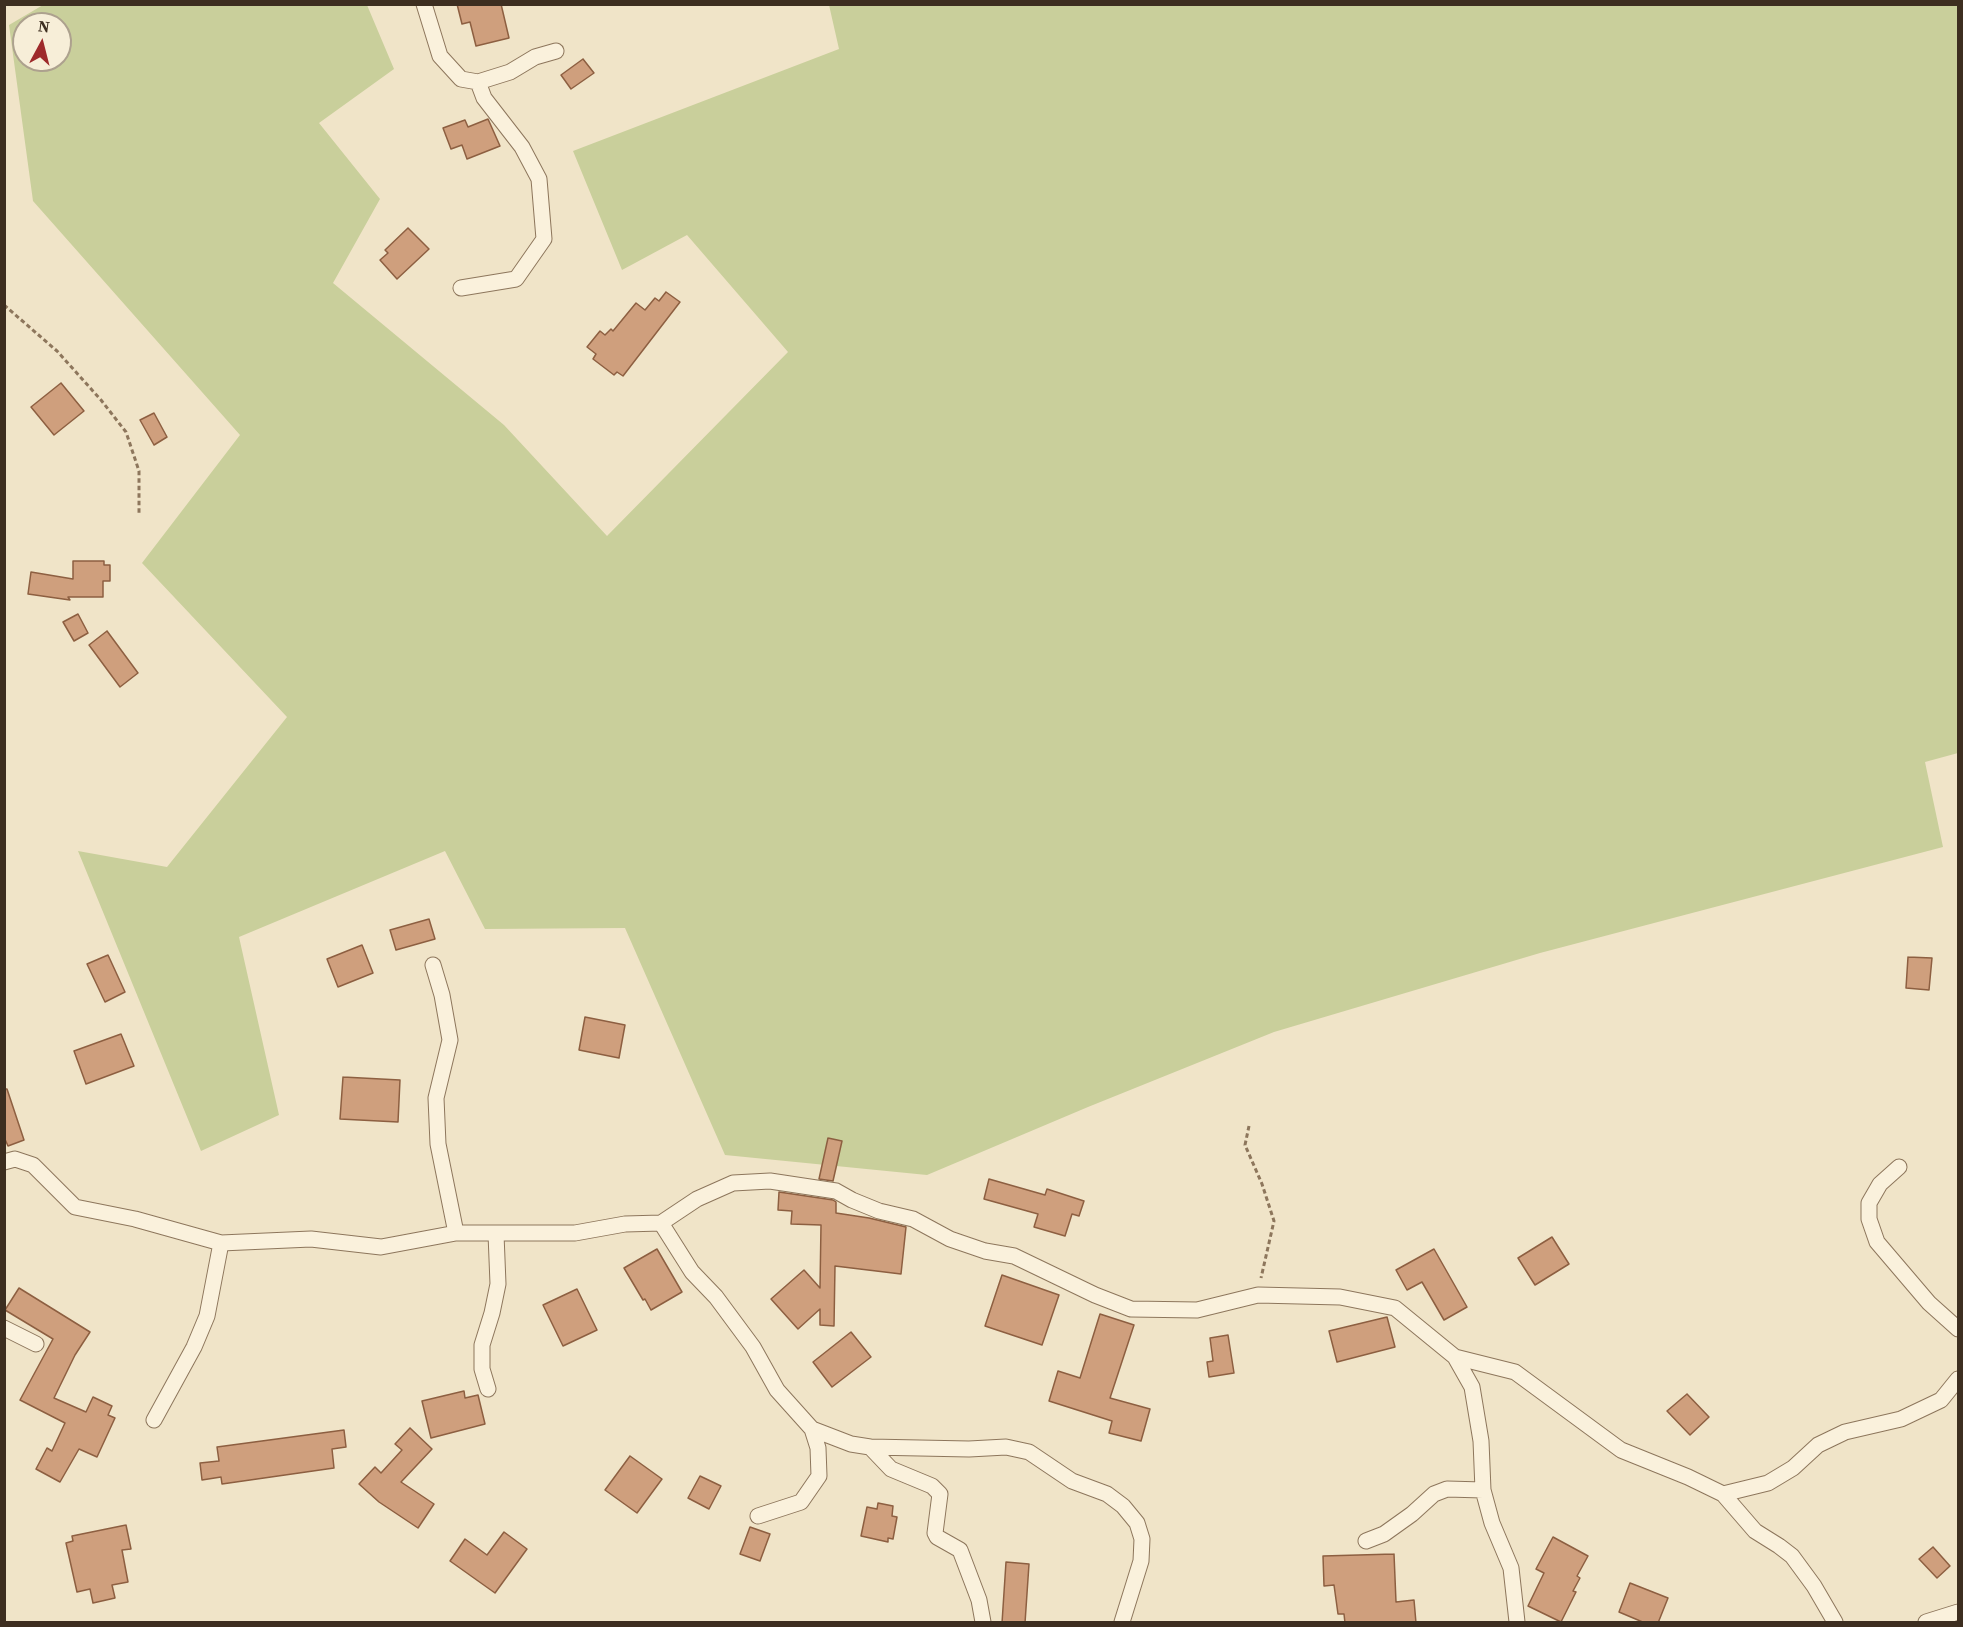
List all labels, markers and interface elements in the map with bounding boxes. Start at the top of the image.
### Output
north arrow [12,12,72,72]
text: N [37,14,51,38]

